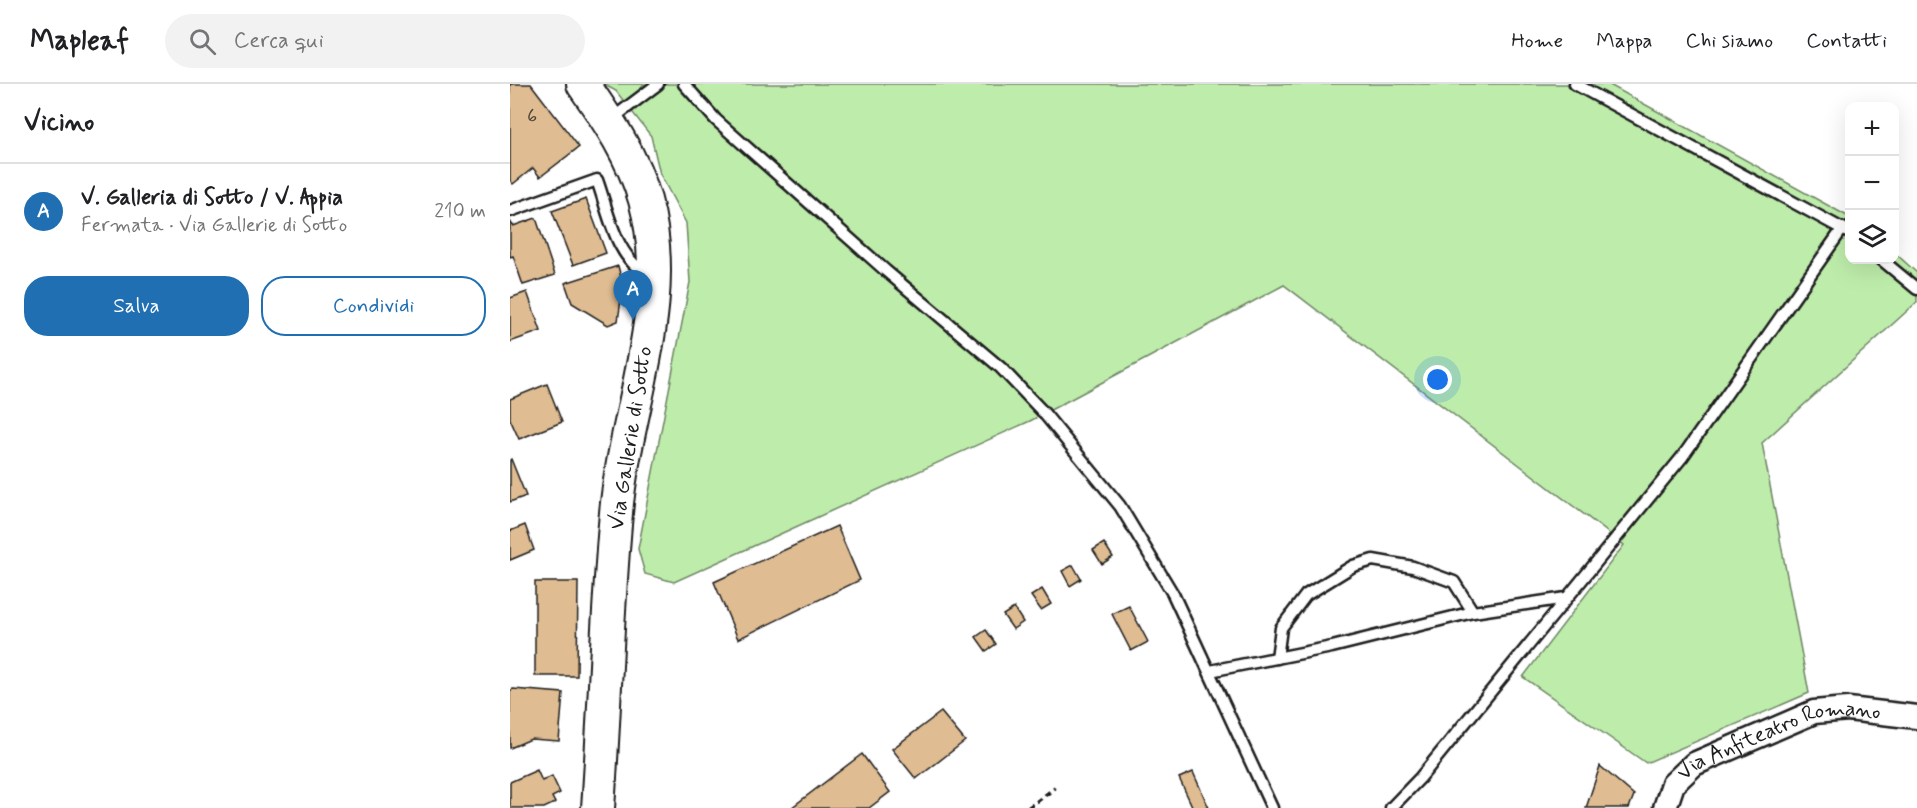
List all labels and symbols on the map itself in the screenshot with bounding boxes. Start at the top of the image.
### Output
house number: 6 [527,103,537,130]
pin: A [614,270,652,320]
street label: Via Gallerie di Sotto [603,344,659,532]
your location [1423,365,1452,394]
street label: Via Anfiteatro Romano [1671,695,1882,787]

